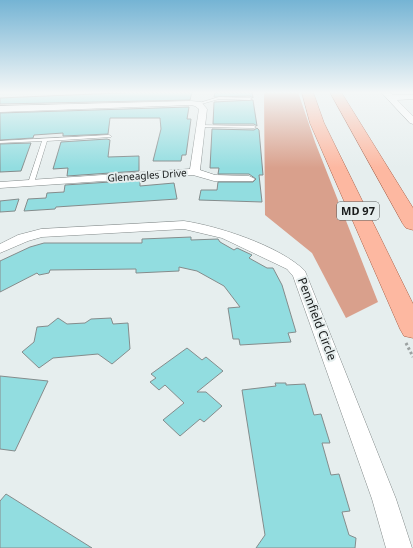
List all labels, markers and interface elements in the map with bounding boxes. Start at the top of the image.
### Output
street label: Gleneagles Drive [107,165,187,185]
road number: MD 97 [337,202,379,220]
street label: Pennfield Circle [294,275,341,363]

